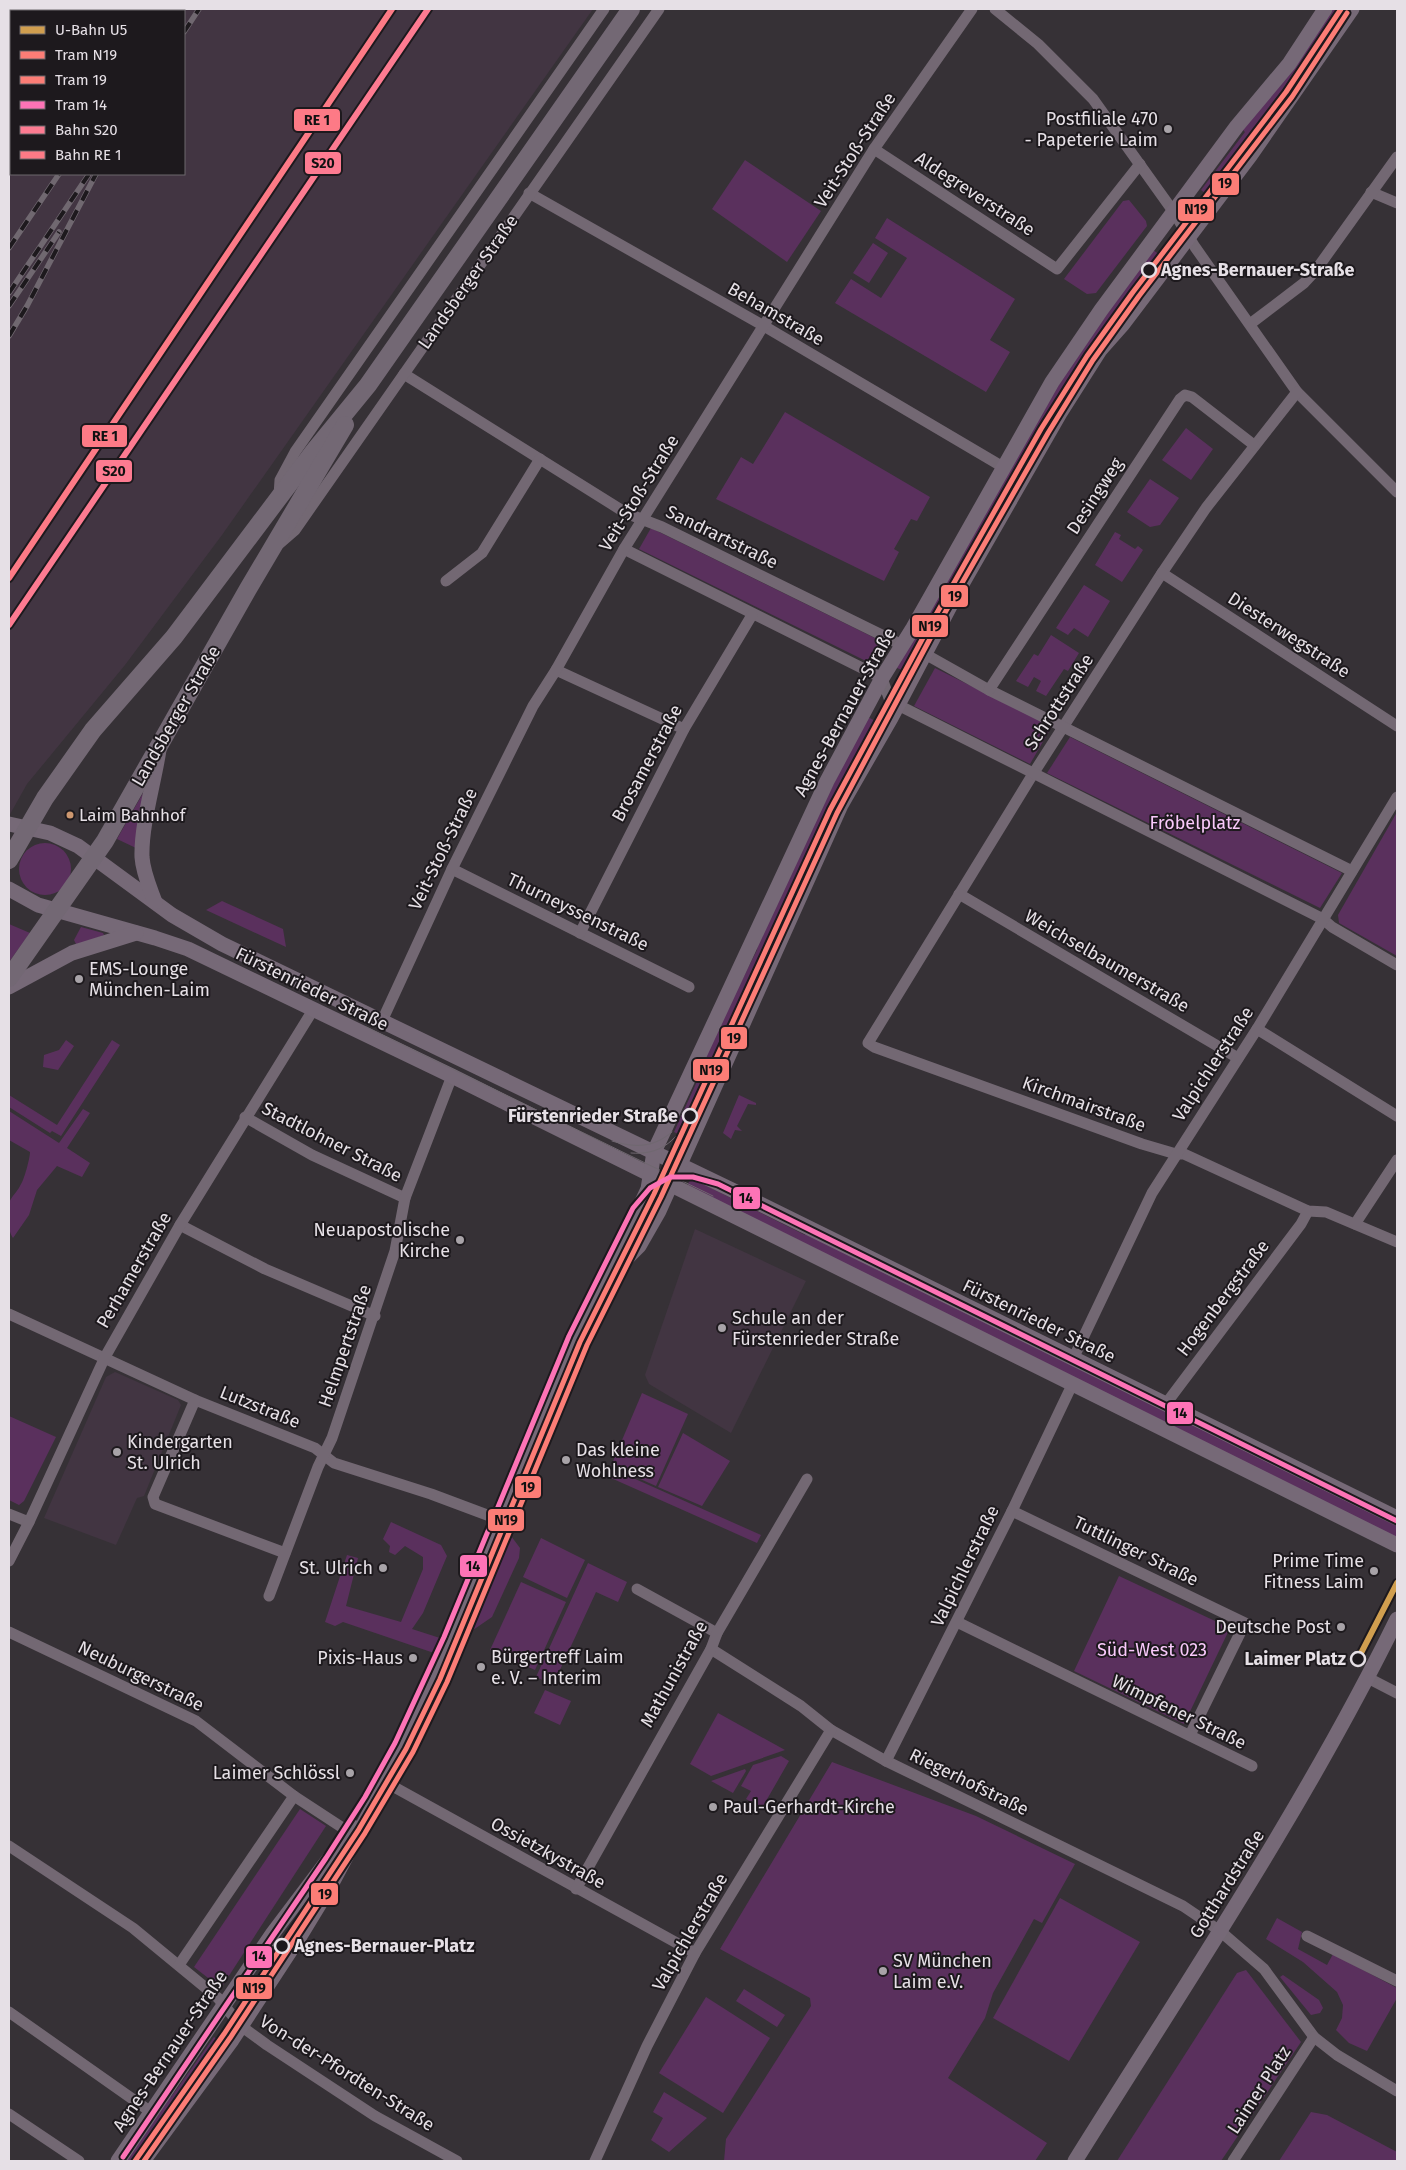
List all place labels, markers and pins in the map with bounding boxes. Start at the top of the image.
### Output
place label: Postfiliale 470 - Papeterie Laim [1024,108,1158,151]
marker: Postfiliale 470 - Papeterie Laim [1162,123,1174,135]
place label: Agnes-Bernauer-Straße [1160,259,1354,281]
marker: Agnes-Bernauer-Straße [1141,262,1157,278]
place label: Laim Bahnhof [79,805,187,826]
marker: Laim Bahnhof [65,810,75,820]
place label: EMS-Lounge München-Laim [89,958,210,1001]
marker: EMS-Lounge München-Laim [73,973,85,985]
place label: Fürstenrieder Straße [508,1105,678,1127]
marker: Fürstenrieder Straße [682,1108,698,1124]
place label: Neuapostolische Kirche [314,1219,450,1262]
marker: Neuapostolische Kirche [454,1234,466,1246]
place label: Schule an der Fürstenrieder Straße [732,1307,899,1350]
marker: Schule an der Fürstenrieder Straße [716,1322,728,1334]
place label: Kindergarten St. UIrich [127,1431,233,1474]
place label: Das kleine Wohlness [576,1439,660,1482]
marker: Kindergarten St. UIrich [111,1446,123,1458]
marker: Das kleine Wohlness [560,1454,572,1466]
place label: Prime Time Fitness Laim [1263,1550,1364,1593]
place label: St. Ulrich [299,1557,373,1579]
marker: St. Ulrich [377,1562,389,1574]
marker: Prime Time Fitness Laim [1368,1565,1380,1577]
place label: Deutsche Post [1215,1616,1331,1638]
marker: Deutsche Post [1335,1621,1347,1633]
place label: Bürgertreff Laim e. V. – Interim [491,1646,624,1689]
place label: Pixis-Haus [317,1647,403,1669]
place label: Laimer Platz [1244,1648,1346,1670]
marker: Laimer Platz [1350,1651,1366,1667]
marker: Pixis-Haus [407,1652,419,1664]
marker: Bürgertreff Laim e. V. – Interim [475,1661,487,1673]
place label: Laimer Schlössl [213,1762,340,1784]
marker: Laimer Schlössl [344,1767,356,1779]
place label: Paul-Gerhardt-Kirche [723,1796,895,1818]
marker: Paul-Gerhardt-Kirche [707,1801,719,1813]
place label: Agnes-Bernauer-Platz [293,1935,474,1957]
marker: Agnes-Bernauer-Platz [274,1938,290,1954]
place label: SV München Laim e.V. [893,1950,992,1993]
marker: SV München Laim e.V. [877,1965,889,1977]

